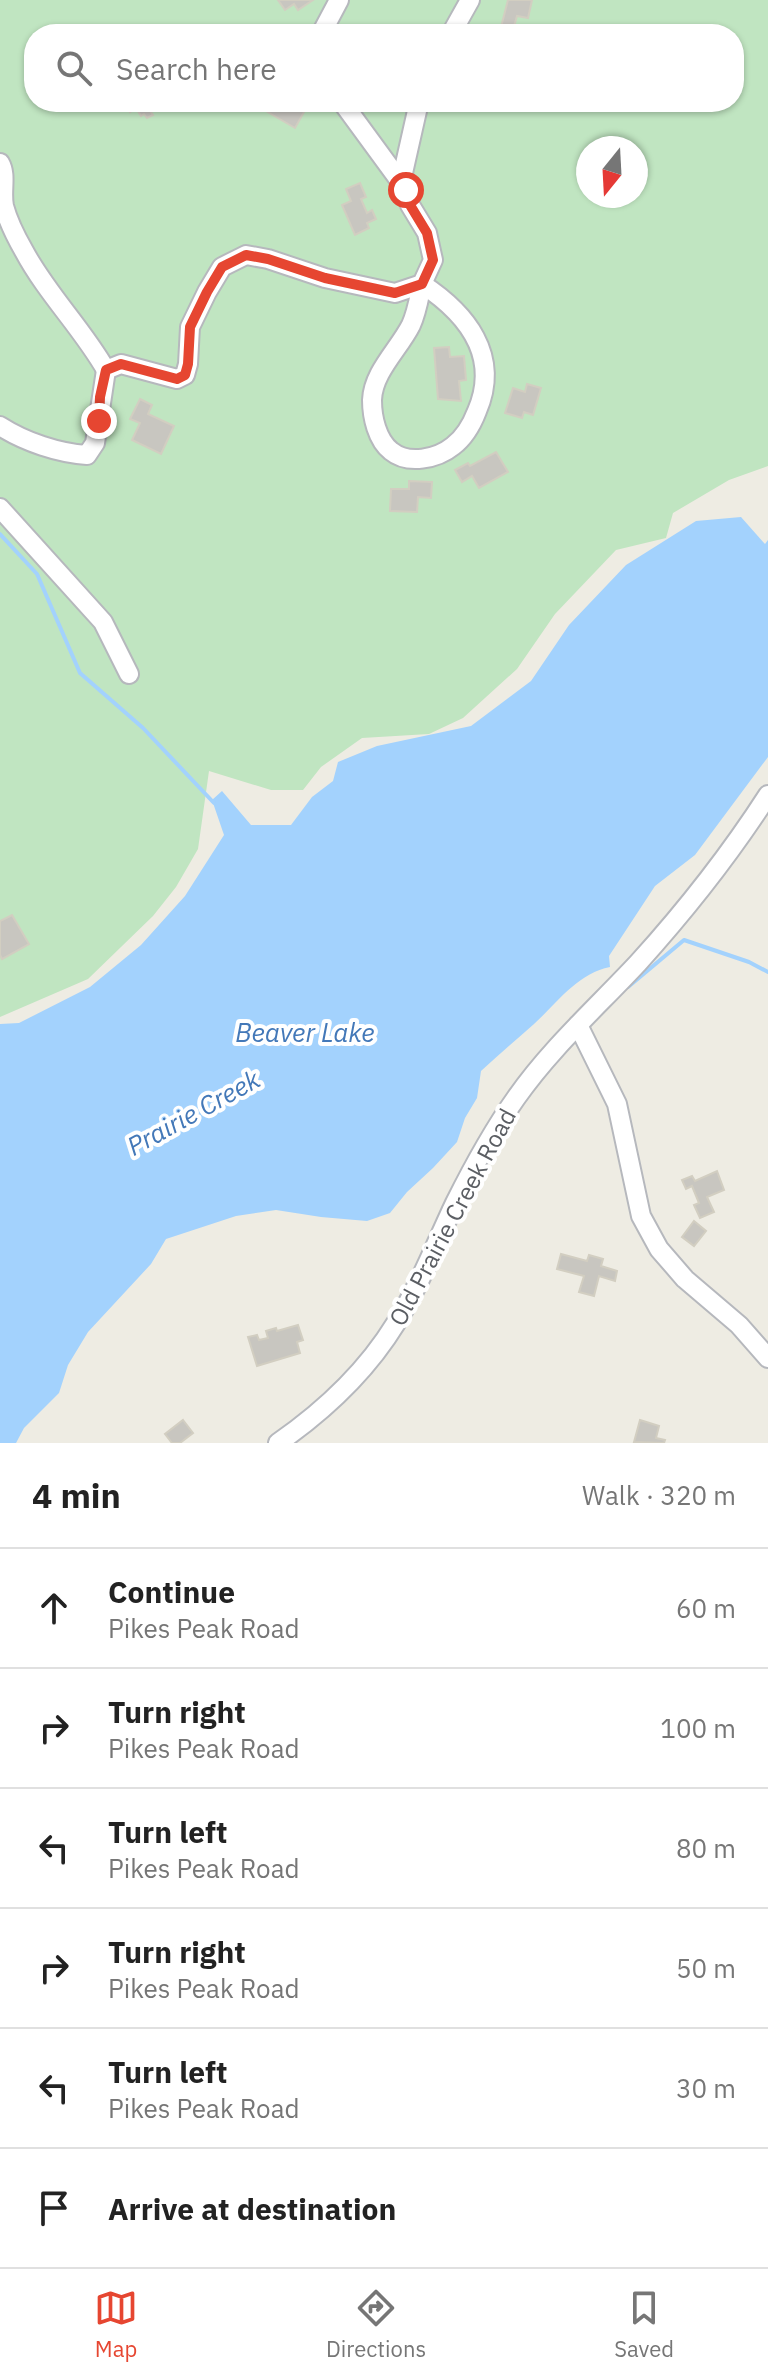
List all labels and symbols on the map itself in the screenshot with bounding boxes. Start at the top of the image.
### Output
north arrow [576,136,648,208]
route start [388,172,424,208]
route end [81,403,117,439]
water label: Beaver Lake [235,1015,375,1049]
water label: Prairie Creek [120,1061,266,1163]
street label: Old Prairie Creek Road [381,1103,523,1331]

